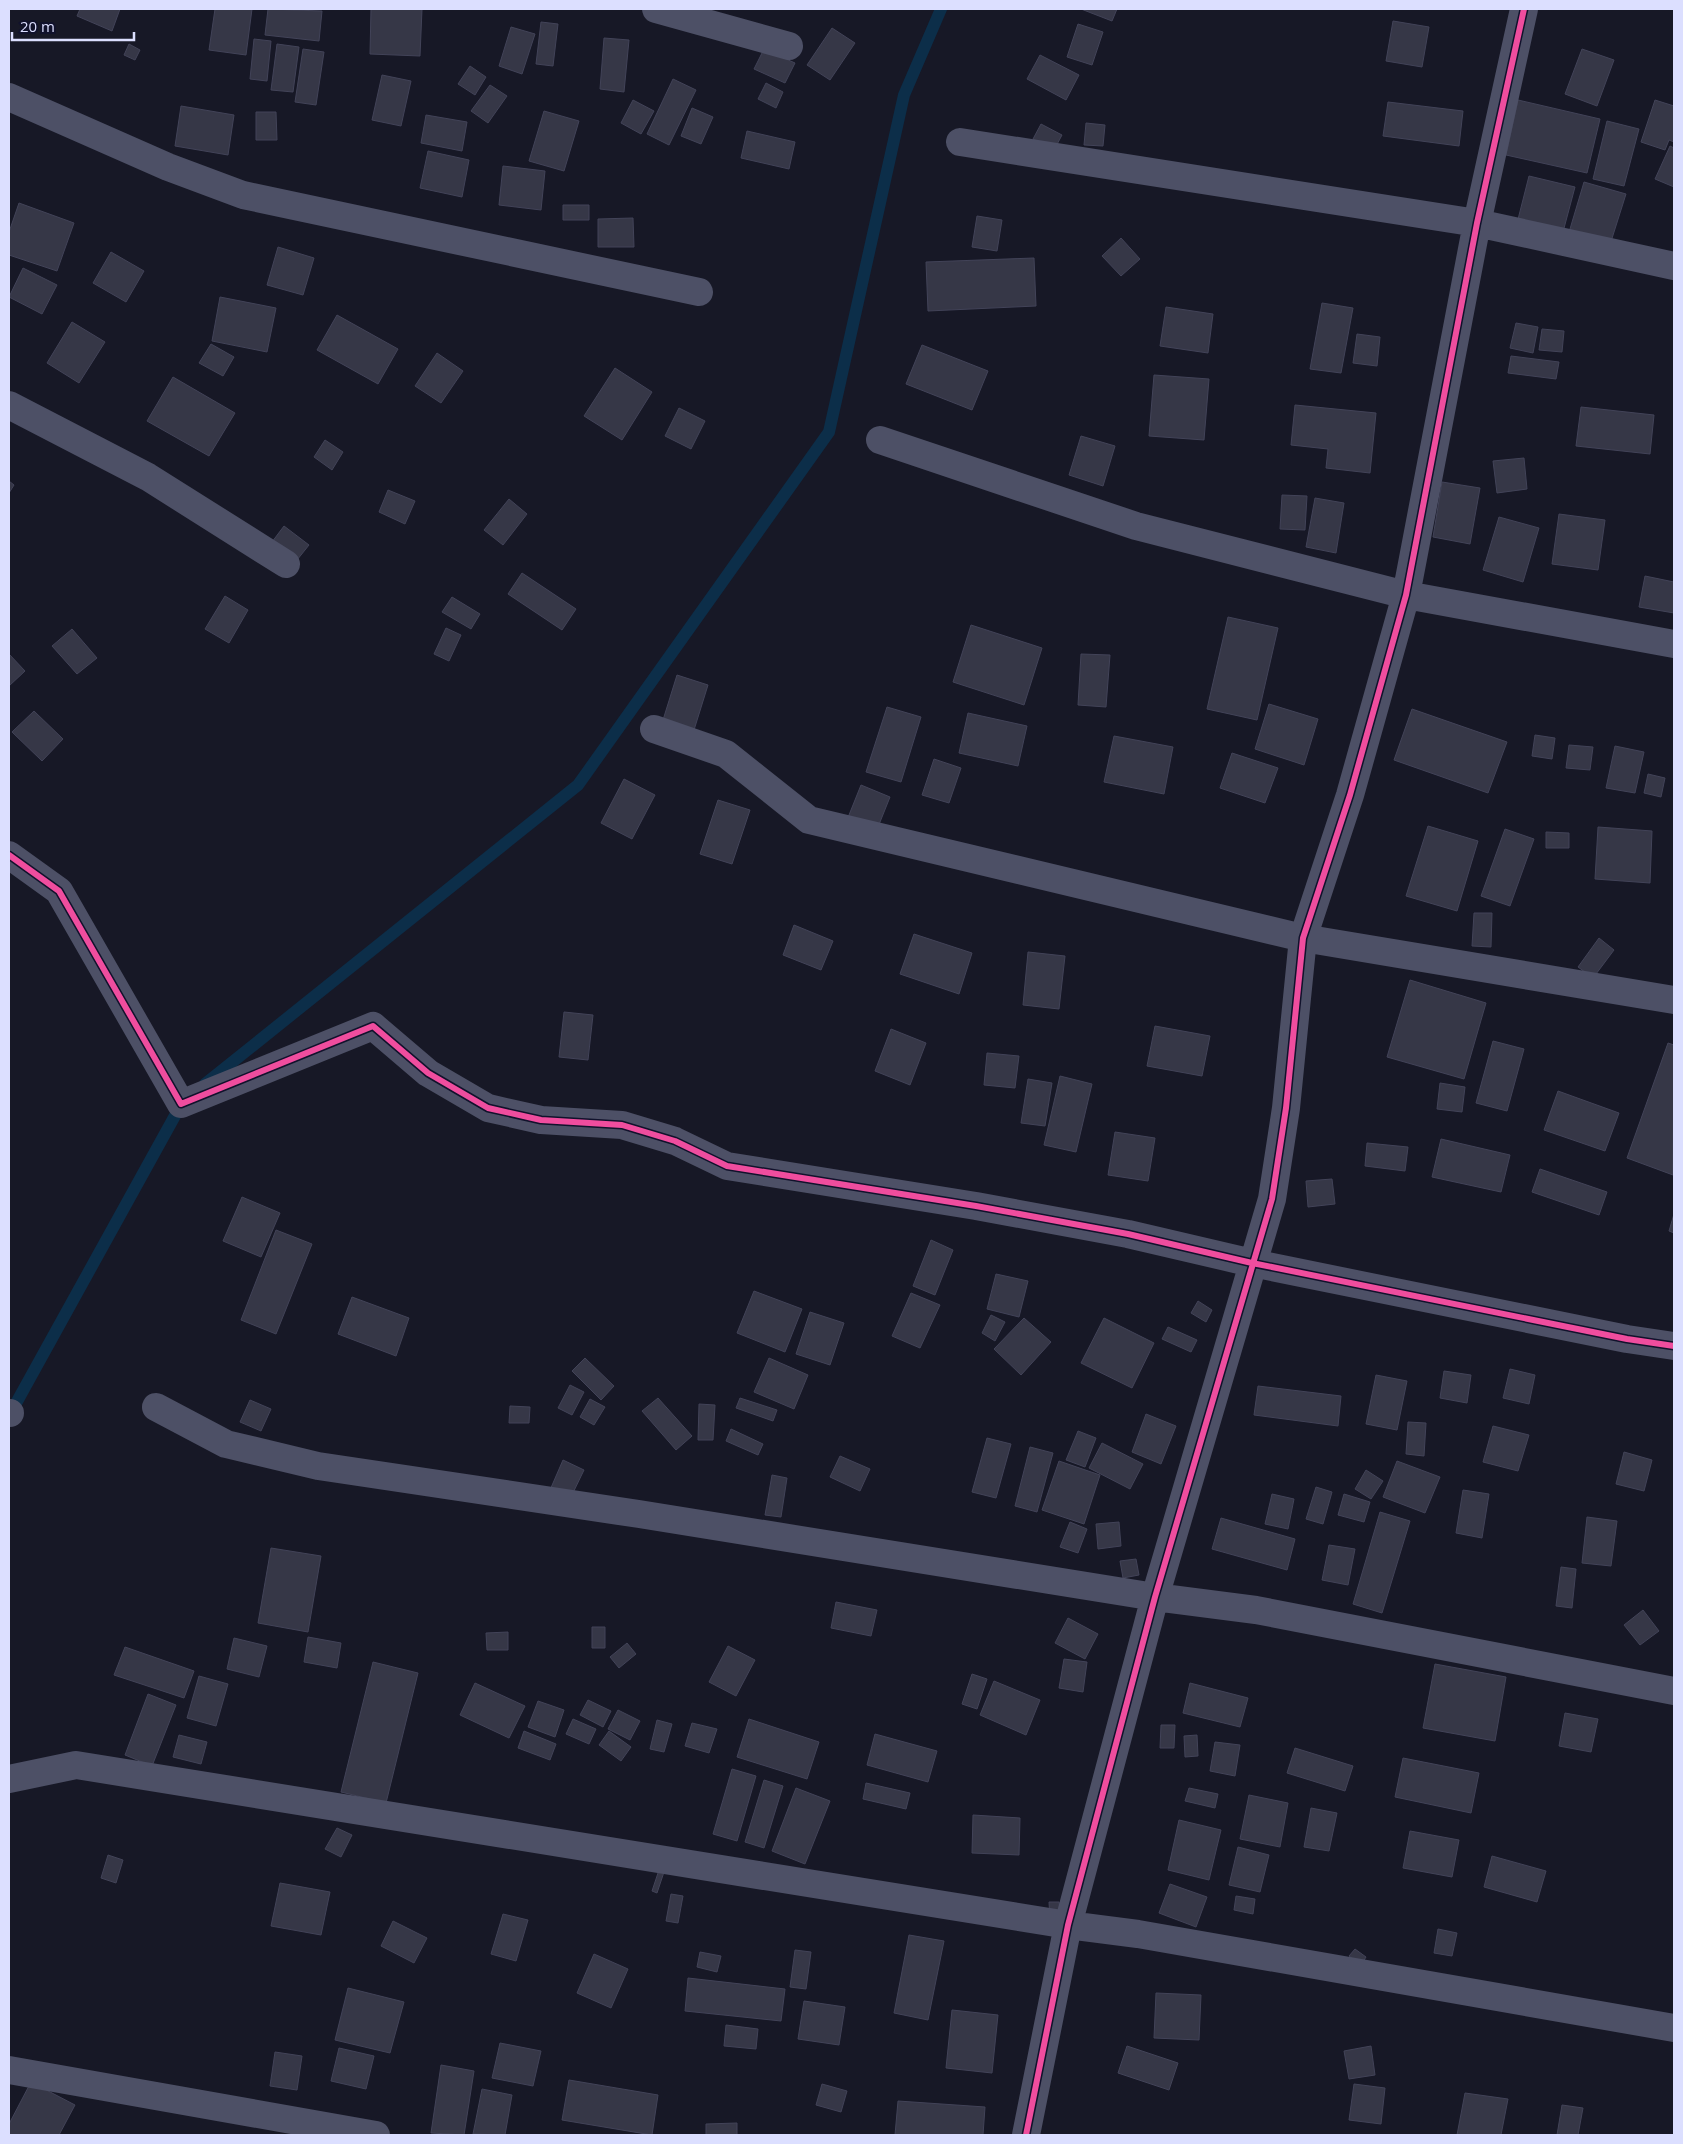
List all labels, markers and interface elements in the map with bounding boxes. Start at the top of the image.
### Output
scale bar [12,10,135,42]
text: 20 m [20,16,55,36]

